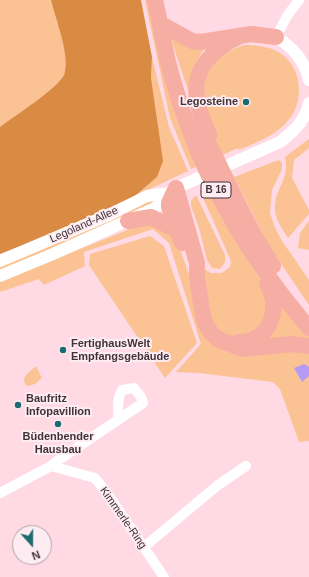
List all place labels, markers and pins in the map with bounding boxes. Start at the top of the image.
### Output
place label: Legosteine [180,95,238,109]
marker: Legosteine [241,97,251,107]
place label: FertighausWelt Empfangsgebäude [71,337,169,363]
marker: FertighausWelt Empfangsgebäude [58,345,68,355]
place label: Baufritz Infopavillion [26,392,91,418]
marker: Baufritz Infopavillion [13,400,23,410]
marker: Büdenbender Hausbau [53,419,63,429]
place label: Büdenbender Hausbau [23,430,93,456]

